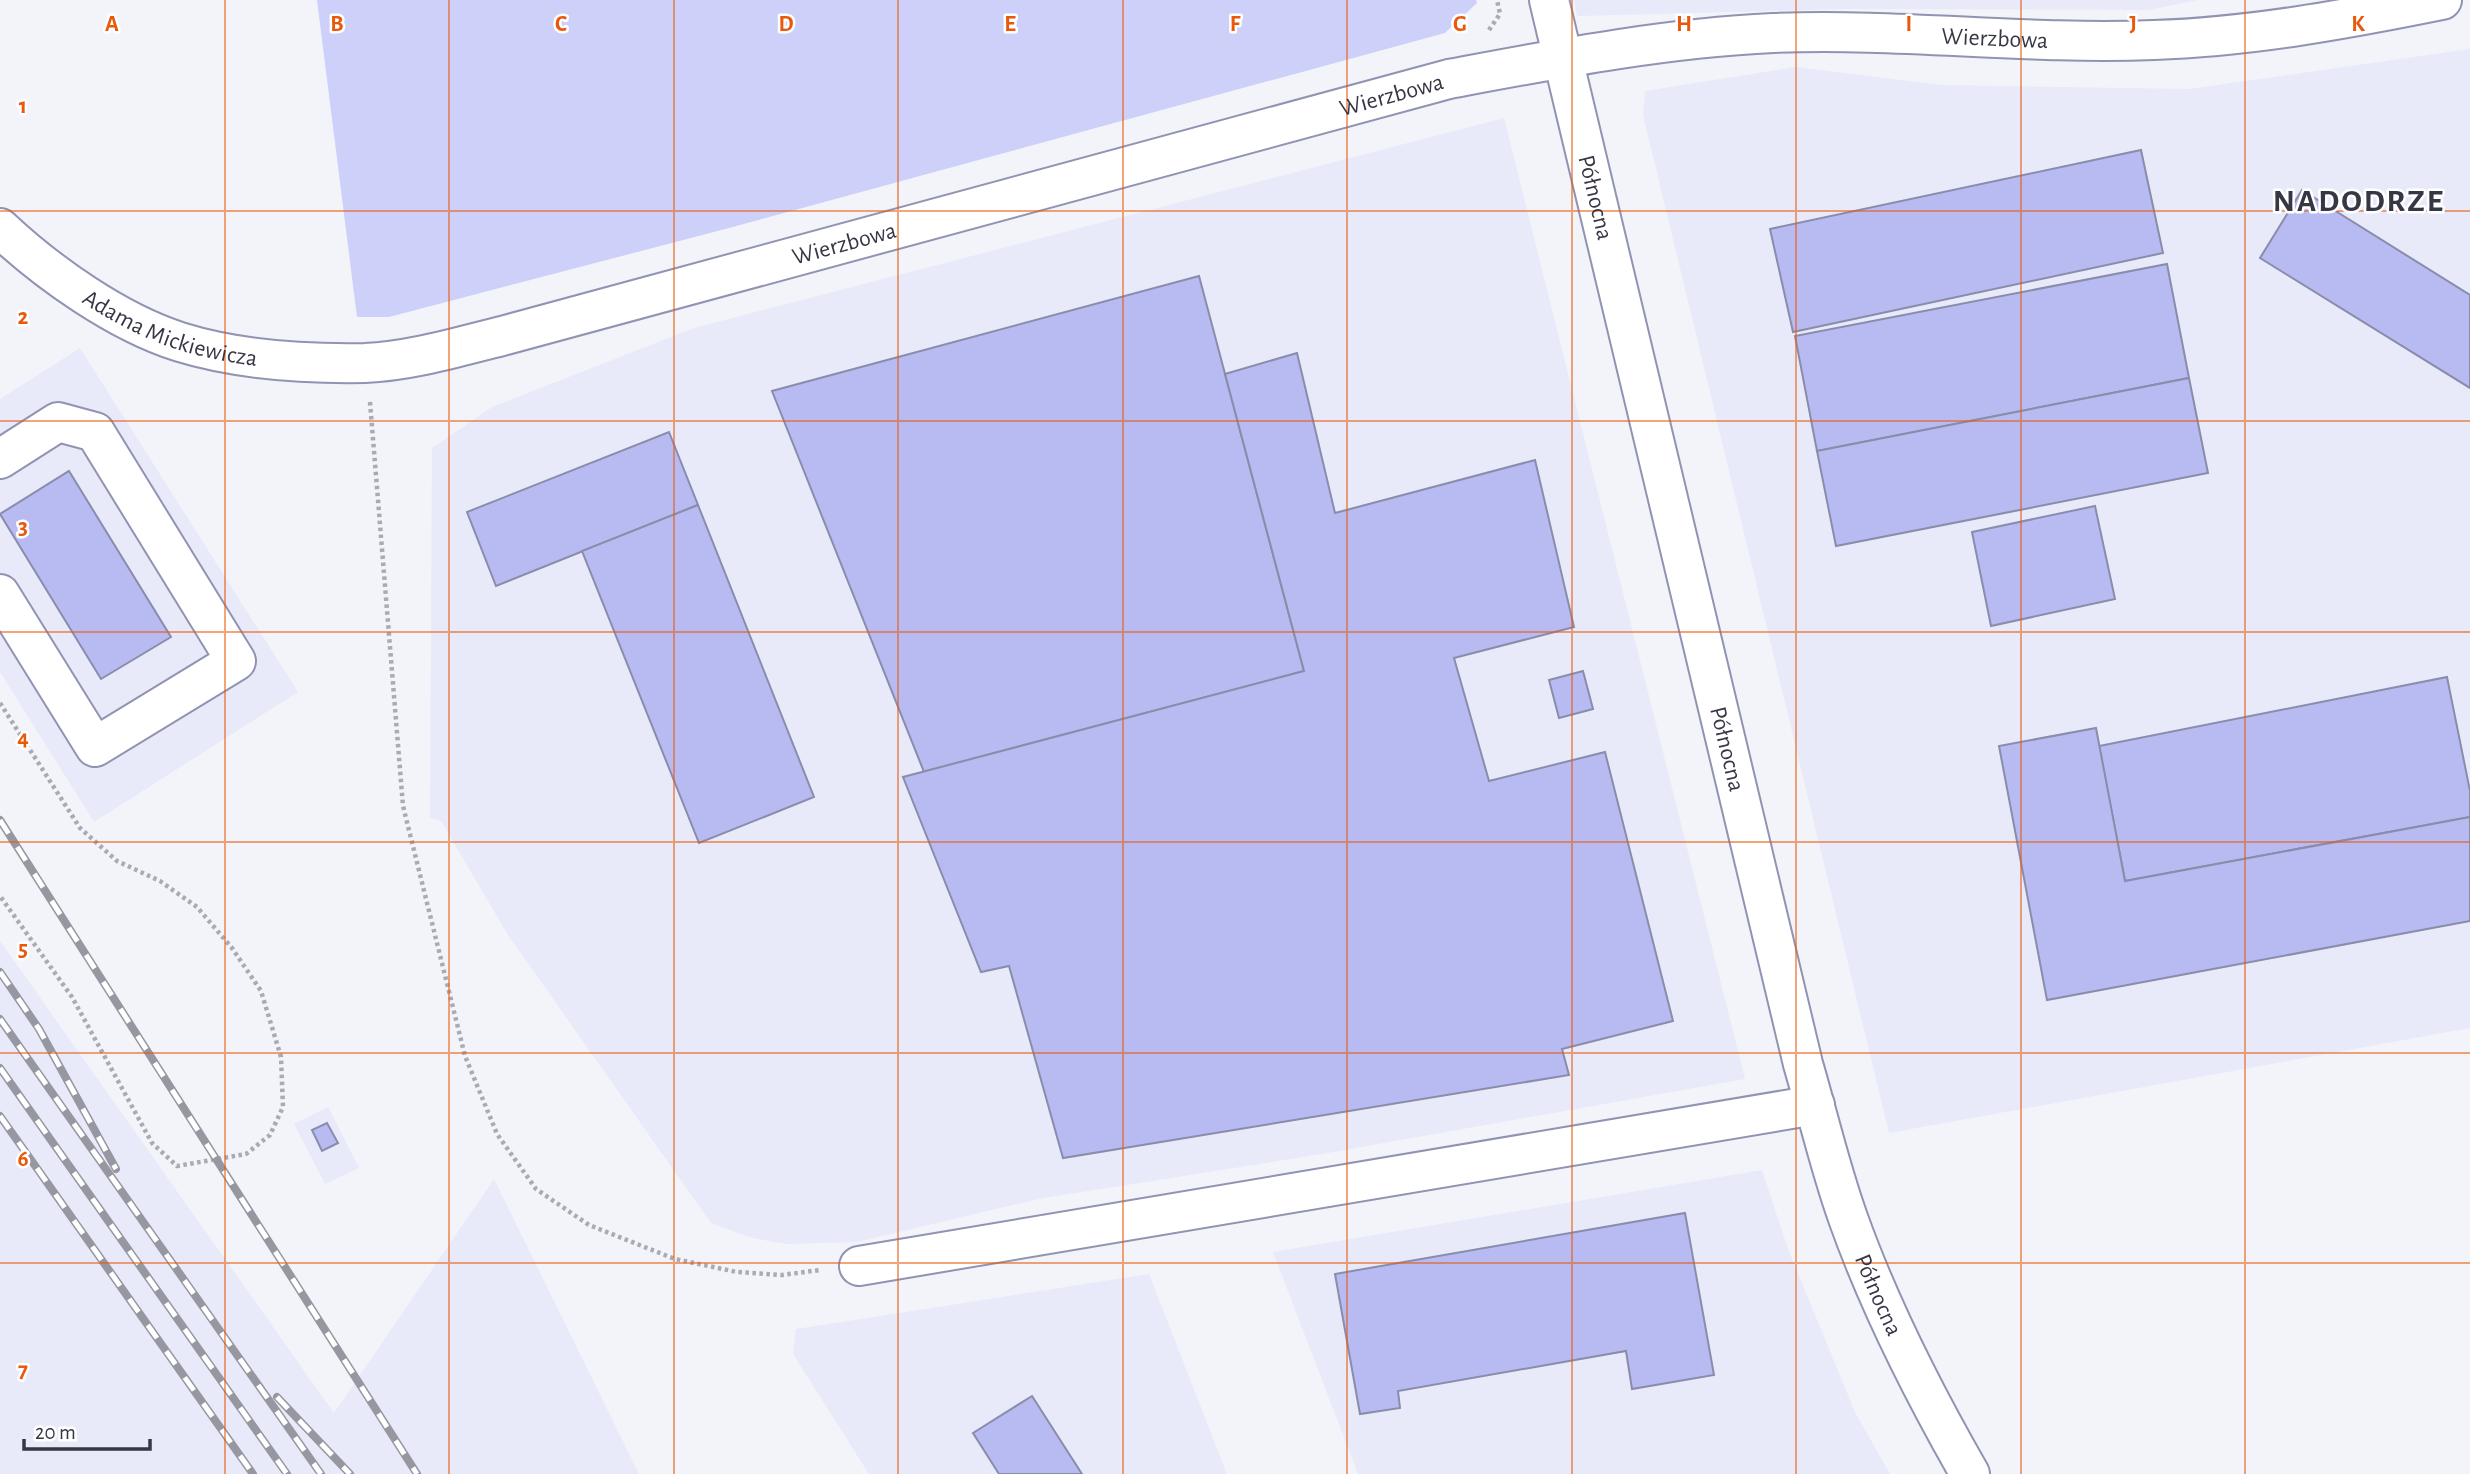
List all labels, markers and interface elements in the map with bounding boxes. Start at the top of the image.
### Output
text: A [105,13,119,36]
text: B [330,13,344,36]
text: C [555,13,567,36]
text: D [778,13,794,36]
text: E [1004,13,1016,36]
text: F [1230,13,1241,36]
text: G [1453,13,1467,36]
text: H [1676,13,1692,36]
text: I [1906,13,1912,36]
text: J [2129,13,2137,36]
text: K [2351,13,2365,36]
street label: Wierzbowa [1941,24,2048,53]
street label: Wierzbowa [1337,70,1446,121]
text: 1 [19,95,27,118]
street label: Północna [1573,153,1617,242]
district label: NADODRZE [2273,185,2445,217]
street label: Wierzbowa [790,219,899,270]
street label: Adama Mickiewicza [78,286,259,371]
text: 2 [18,306,29,329]
text: 3 [18,516,28,539]
street label: Północna [1705,704,1749,794]
text: 4 [17,727,29,750]
text: 5 [18,938,28,961]
text: 6 [17,1148,29,1171]
street label: Północna [1850,1251,1906,1340]
text: 7 [18,1359,28,1382]
scale bar [24,1408,150,1452]
text: 20 m [35,1422,76,1443]

